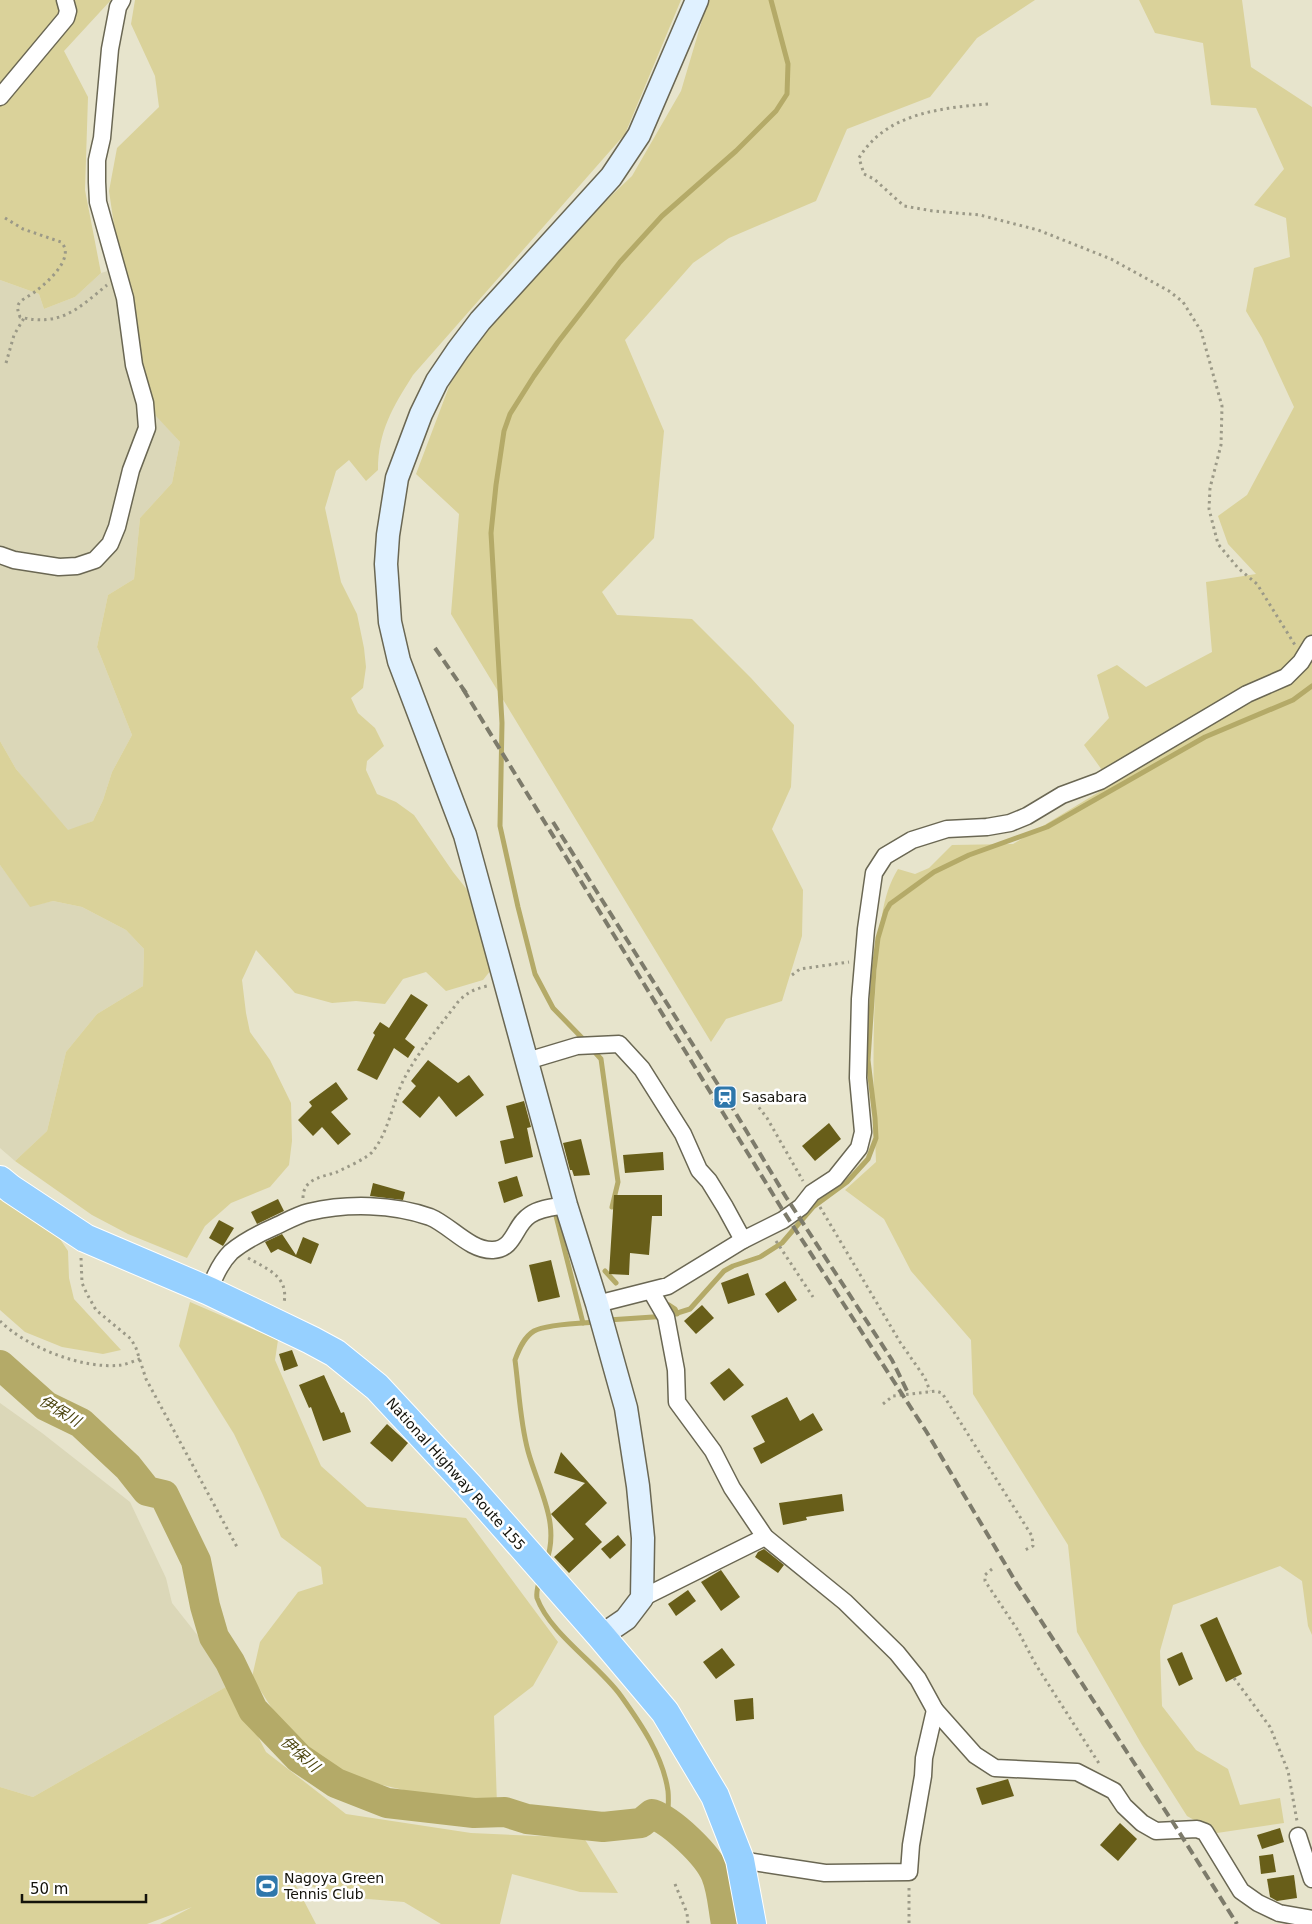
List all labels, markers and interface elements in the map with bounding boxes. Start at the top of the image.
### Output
station icon: Sasabara [712,1084,738,1110]
place label: Sasabara [742,1089,807,1105]
water label: 伊保川 [36,1392,86,1431]
street label: National Highway Route 155 [383,1395,529,1553]
water label: 伊保川 [277,1732,324,1777]
place label: Nagoya Green Tennis Club [283,1870,384,1902]
scale bar [22,1872,146,1904]
sports icon: Nagoya Green Tennis Club [254,1873,280,1899]
text: 50 m [30,1880,68,1898]

